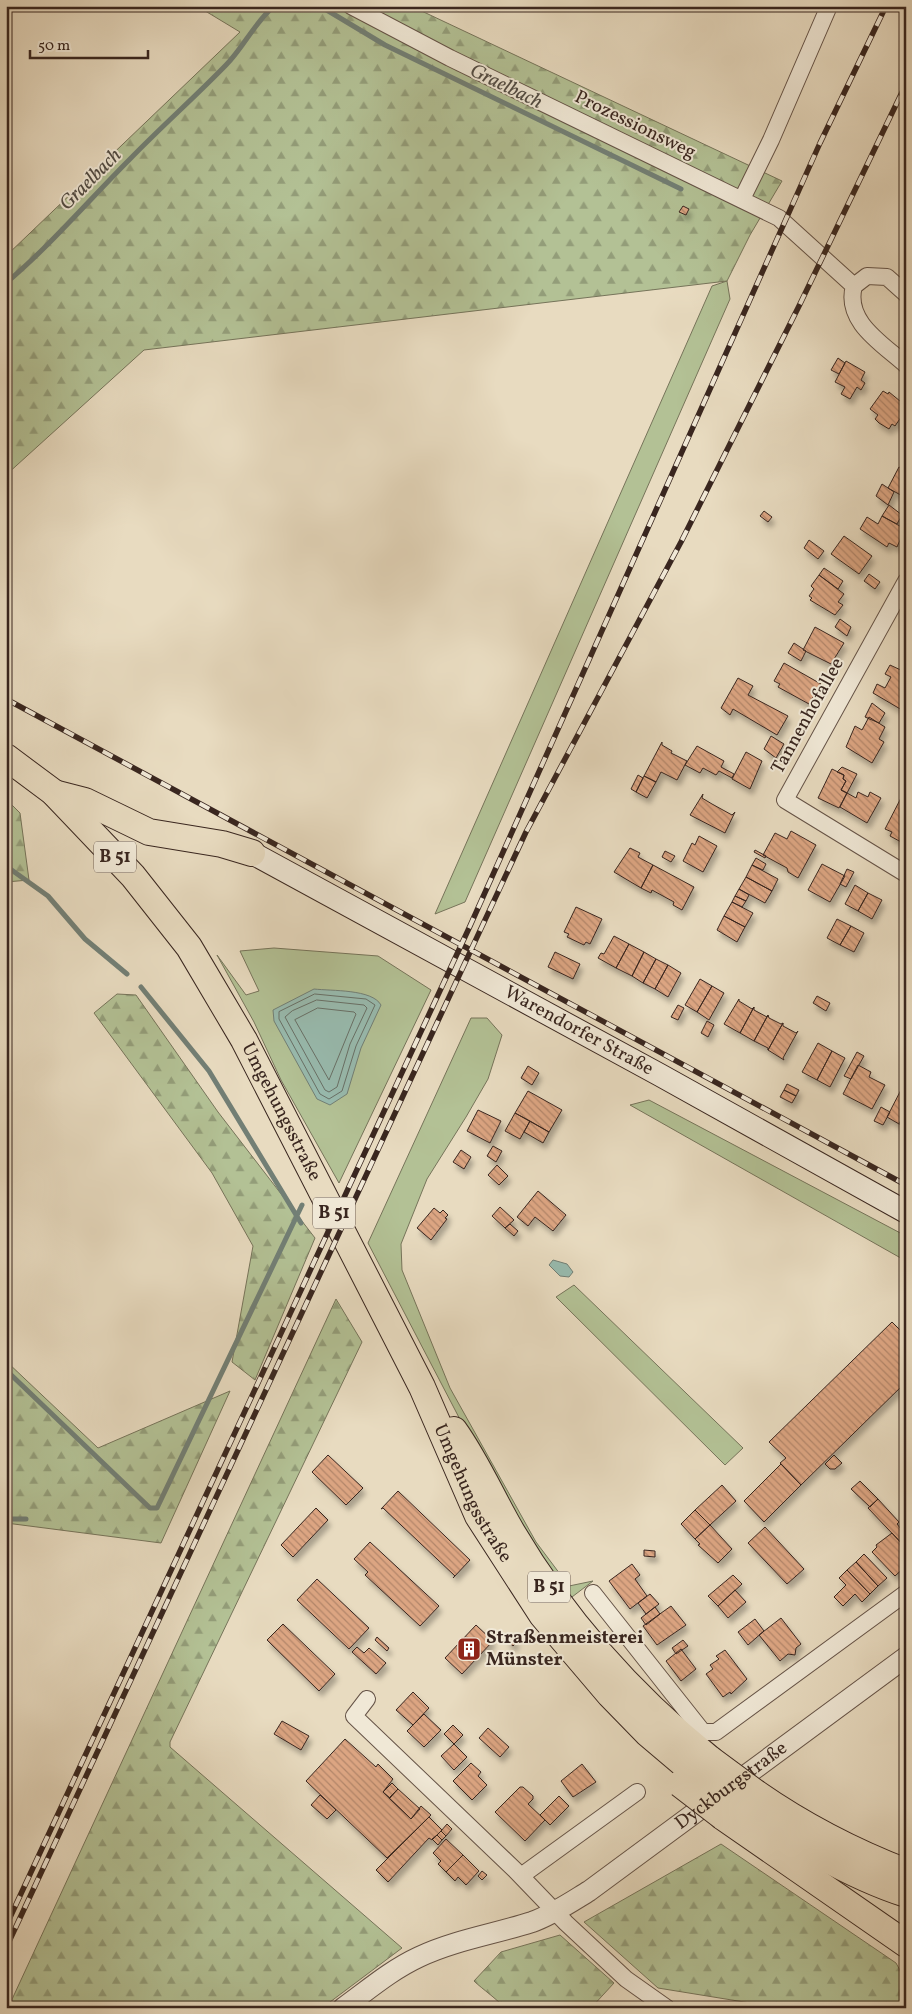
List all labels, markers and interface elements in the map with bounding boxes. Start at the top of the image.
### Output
scale bar [30,28,148,60]
text: 50 m [38,36,70,57]
water label: Graelbach [465,57,547,117]
street label: Prozessionsweg [570,84,700,166]
water label: Graelbach [54,143,128,217]
street label: Tannenhofallee [765,653,851,779]
road number: B 51 [94,842,136,872]
street label: Warendorfer Straße [499,980,658,1082]
street label: Umgehungsstraße [235,1038,327,1186]
road number: B 51 [313,1198,355,1228]
street label: Umgehungsstraße [427,1420,518,1568]
road number: B 51 [528,1571,570,1602]
place label: Straßenmeisterei Münster [486,1625,644,1673]
building icon: Straßenmeisterei Münster [456,1636,482,1662]
street label: Dyckburgstraße [670,1736,793,1836]

